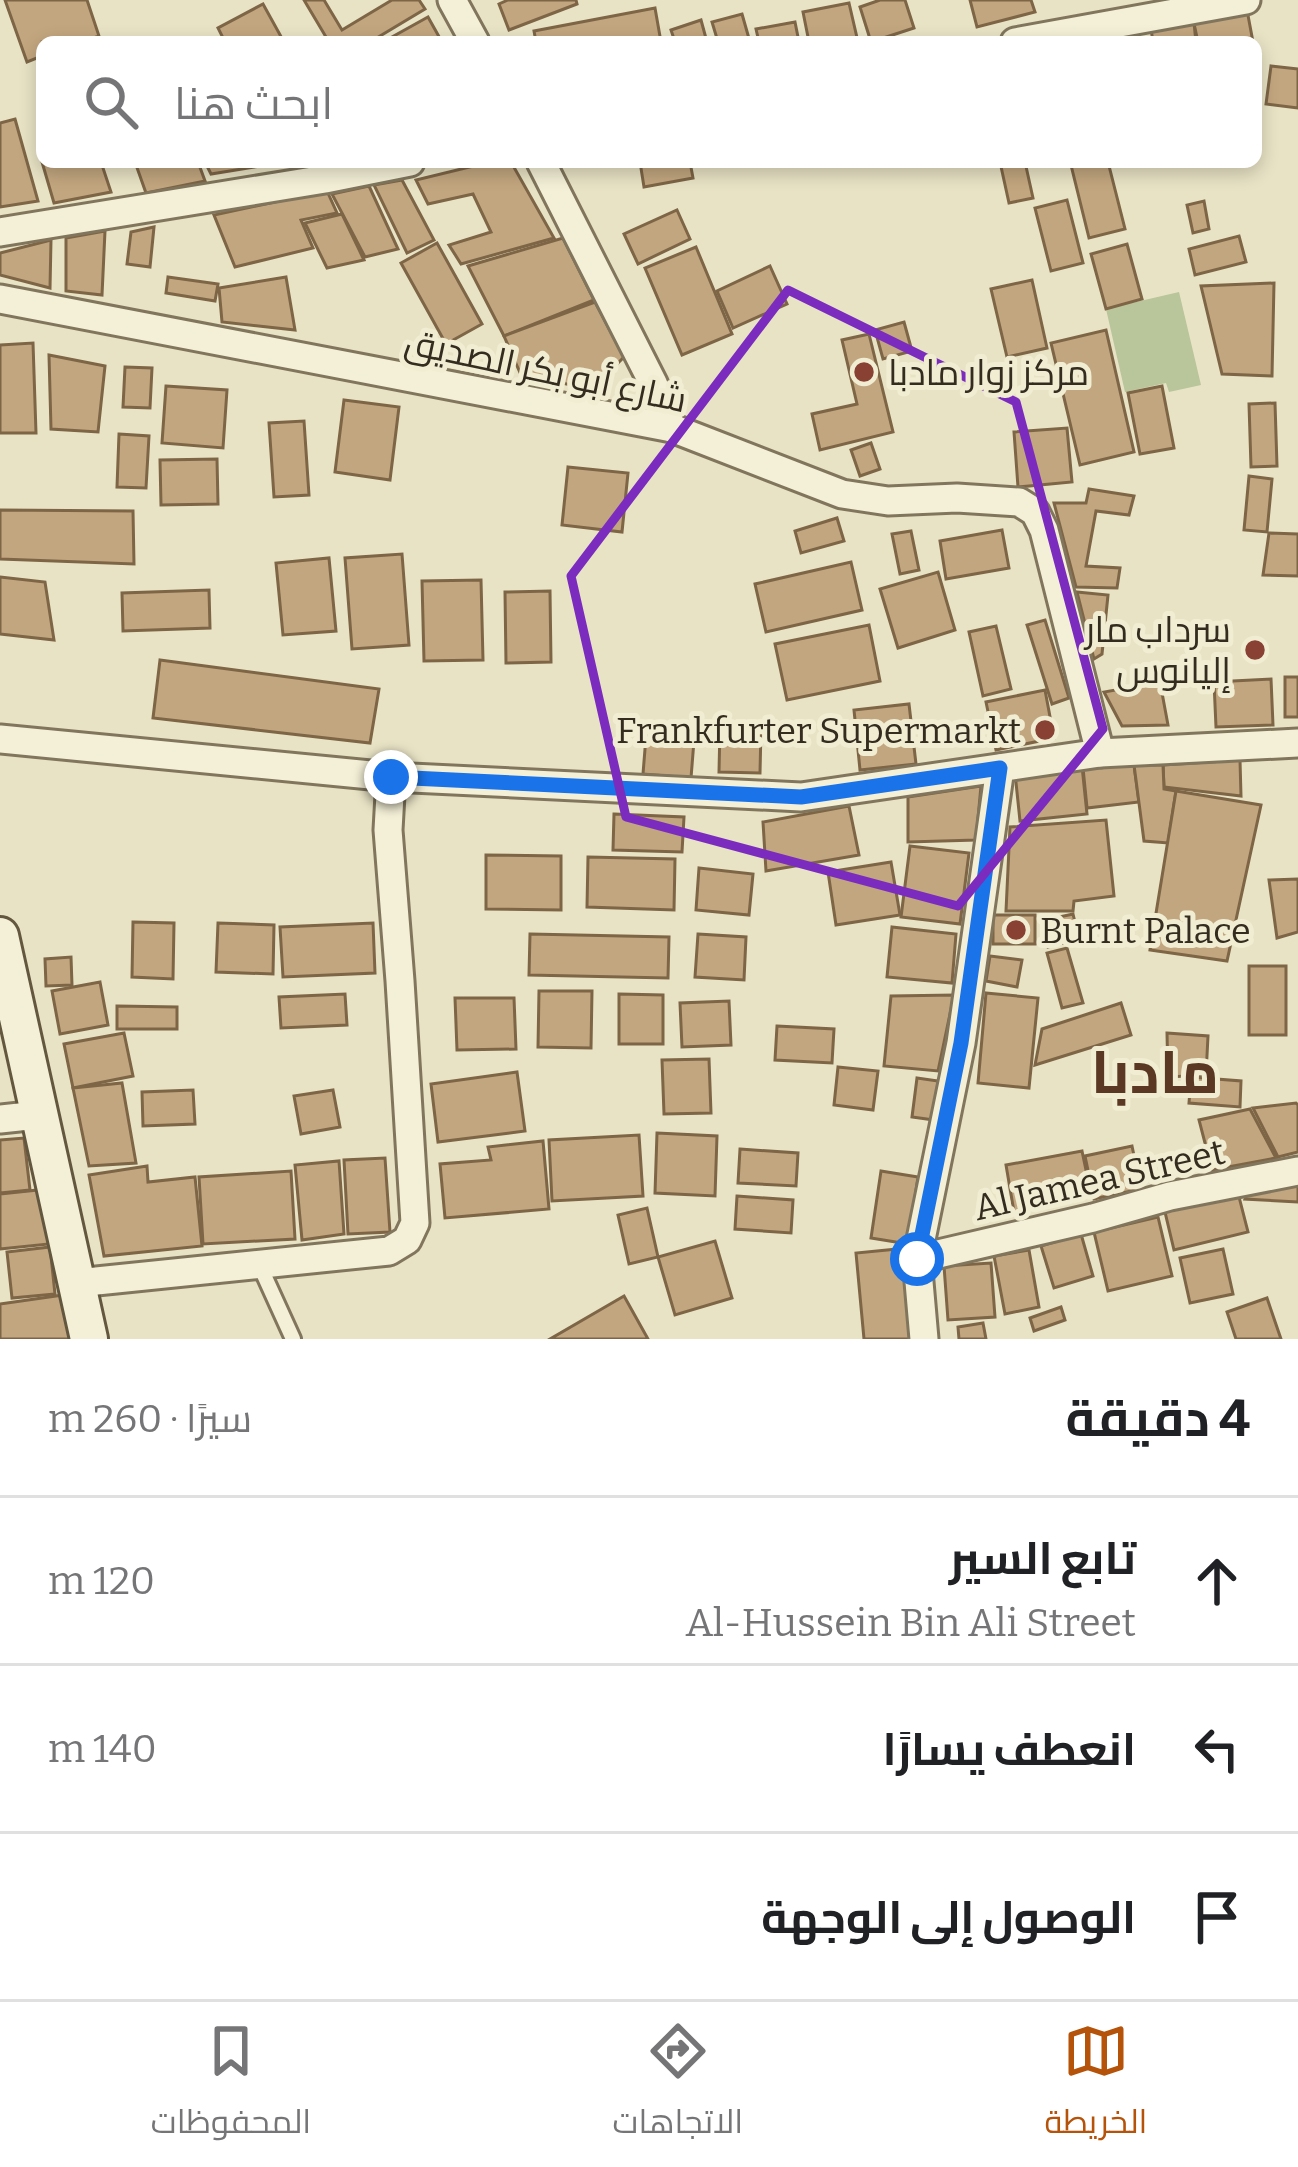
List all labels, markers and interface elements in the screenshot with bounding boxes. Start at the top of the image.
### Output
search box [36,36,1262,168]
icon: search [78,69,144,135]
text: ابحث هنا [174,77,333,131]
street label: شارع أبو بكر الصديق [400,319,691,424]
place label: مركز زوار مادبا [888,351,1089,395]
marker: مركز زوار مادبا [851,359,877,385]
place label: سرداب مار إليانوس [1083,608,1231,693]
marker: سرداب مار إليانوس [1242,637,1268,663]
place label: Frankfurter Supermarkt [616,709,1021,753]
marker: Frankfurter Supermarkt [1032,717,1058,743]
route end [364,750,418,804]
place label: Burnt Palace [1040,909,1251,953]
marker: Burnt Palace [1003,917,1029,943]
district label: مادبا [1091,1037,1219,1109]
street label: Al Jamea Street [970,1130,1229,1230]
route start [890,1232,944,1286]
text: 4 دقيقة [1066,1388,1250,1450]
text: سيرًا · 260 m [48,1396,252,1442]
text: تابع السير [949,1532,1136,1586]
icon: ahead [1184,1548,1250,1614]
text: 120 m [48,1558,155,1604]
text: Al-Hussein Bin Ali Street [686,1600,1136,1646]
icon: left [1184,1716,1250,1782]
text: انعطف يسارًا [882,1723,1136,1777]
text: 140 m [48,1726,157,1772]
icon: arrive [1184,1884,1250,1950]
text: الوصول إلى الوجهة [761,1891,1136,1945]
tab: المحفوظات [151,2018,311,2152]
tab: الاتجاهات [613,2018,743,2152]
tab: الخريطة [1044,2018,1147,2152]

